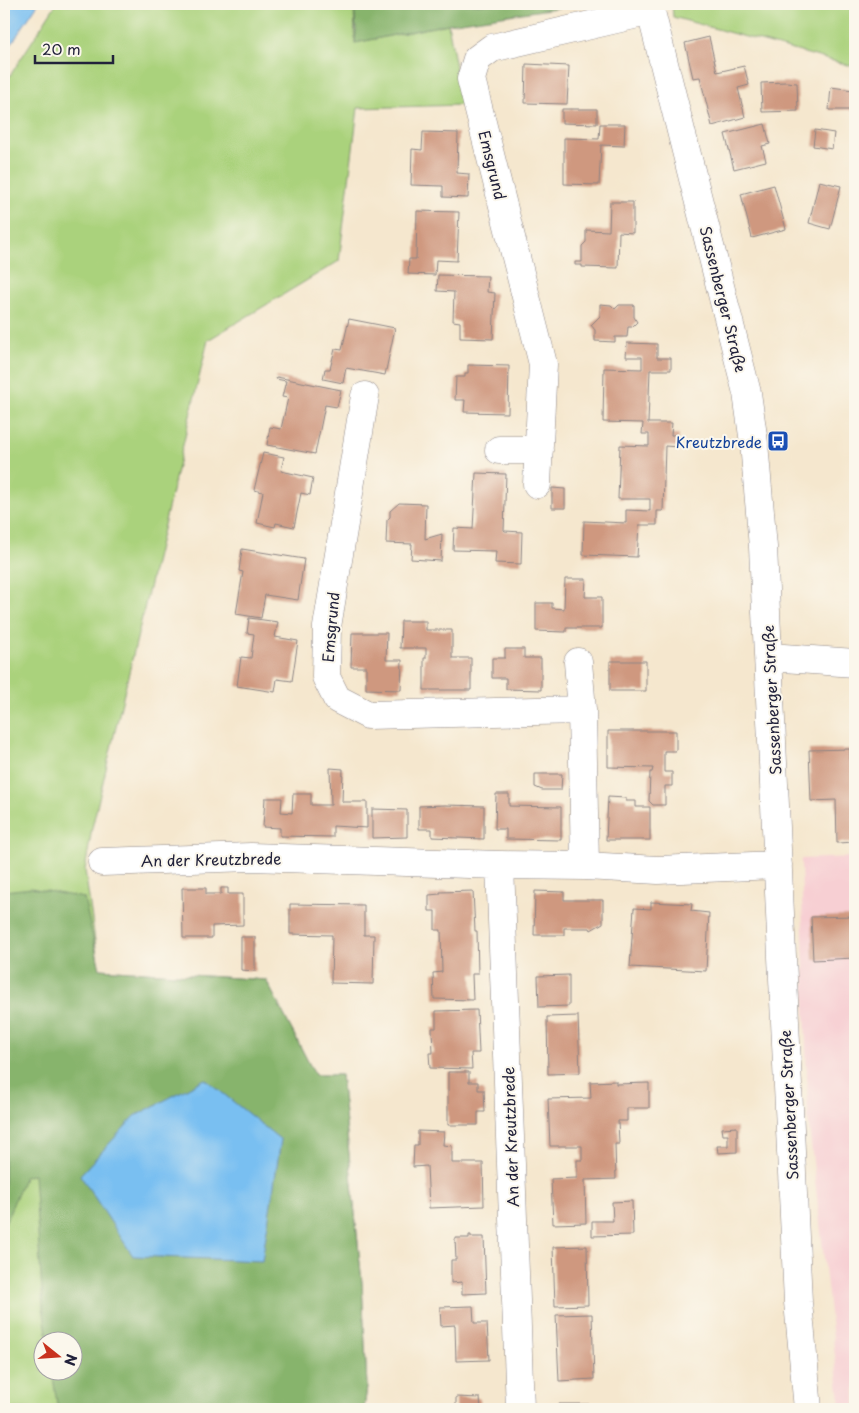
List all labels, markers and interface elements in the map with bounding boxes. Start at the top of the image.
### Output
scale bar [35,32,112,64]
text: 20 m [42,37,81,60]
street label: Emsgrund [473,128,513,202]
street label: Sassenberger Straße [695,224,753,374]
bus stop icon: Kreutzbrede [766,429,790,453]
place label: Kreutzbrede [676,430,762,453]
street label: Emsgrund [315,591,345,663]
street label: Sassenberger Straße [756,625,786,775]
street label: An der Kreutzbrede [141,846,281,872]
street label: Sassenberger Straße [773,1030,803,1180]
street label: An der Kreutzbrede [496,1066,524,1208]
north arrow [32,1330,82,1380]
text: N [59,1352,83,1368]

